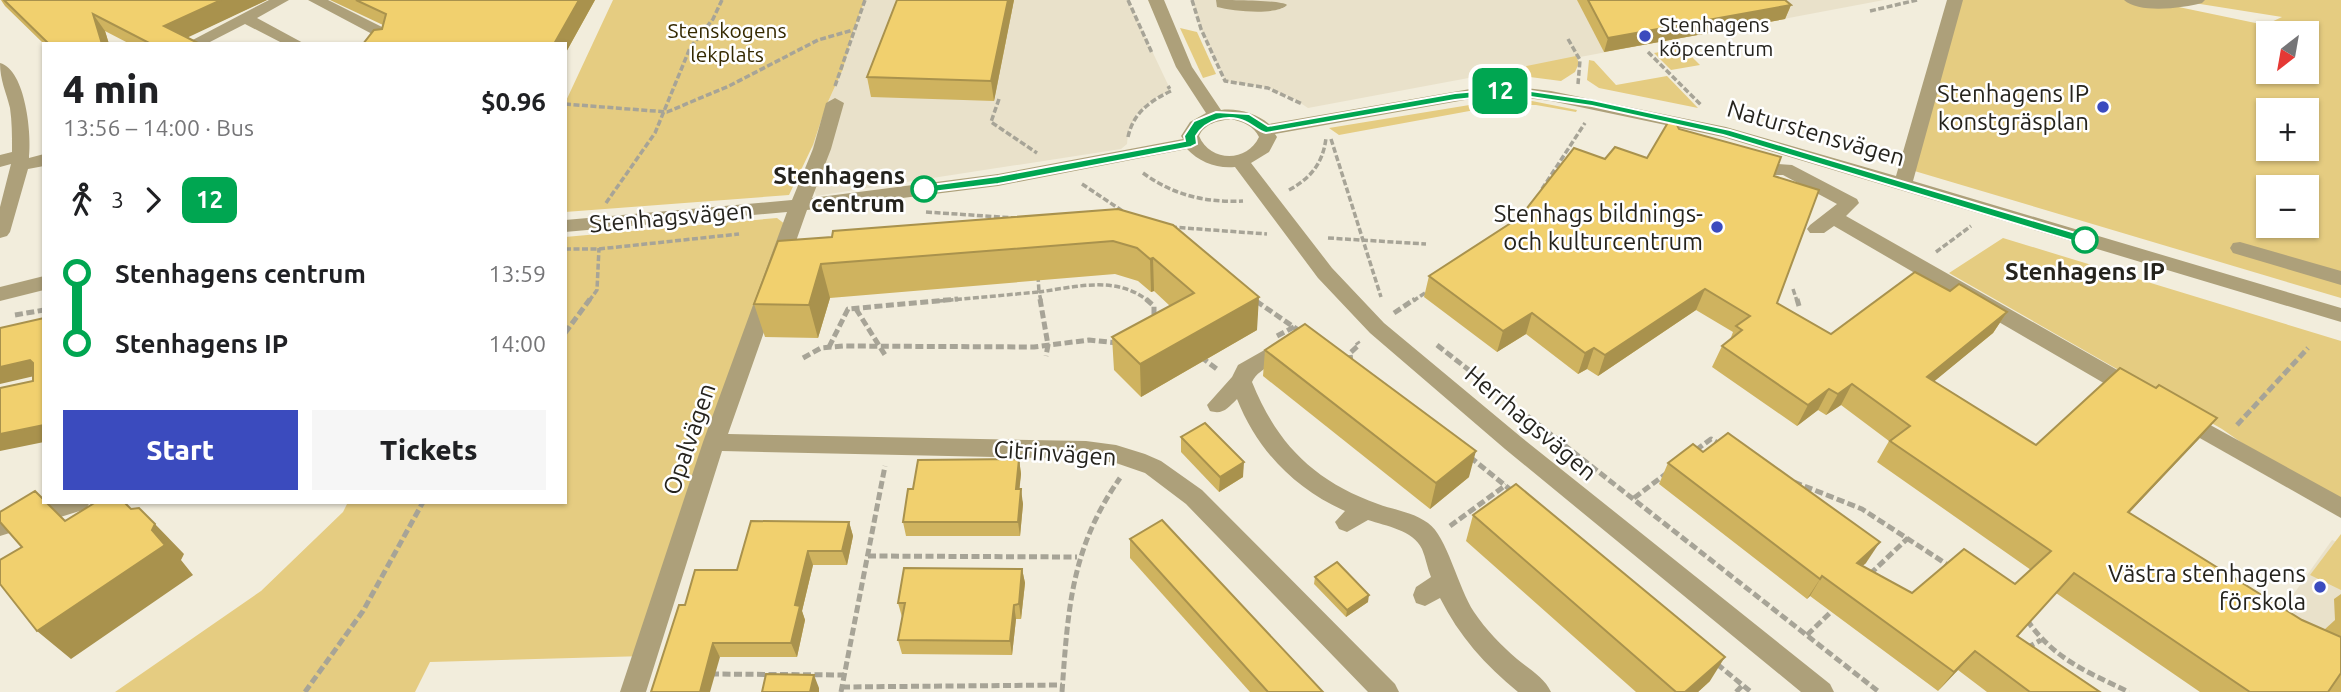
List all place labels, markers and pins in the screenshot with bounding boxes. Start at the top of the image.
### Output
place label: Stenhagens köpcentrum [1659,12,1773,60]
marker: Stenhagens köpcentrum [1637,28,1653,44]
place label: Stenhagens IP konstgräsplan [1937,80,2089,135]
marker: Stenhagens IP konstgräsplan [2095,99,2111,115]
place label: Stenhagens centrum [773,162,905,217]
marker: Stenhagens centrum [911,176,937,202]
place label: Stenhags bildnings- och kulturcentrum [1494,200,1703,255]
marker: Stenhags bildnings- och kulturcentrum [1709,219,1725,235]
marker: Stenhagens IP [2072,227,2098,253]
place label: Stenhagens IP [2005,258,2165,285]
place label: Västra stenhagens förskola [2108,560,2306,615]
marker: Västra stenhagens förskola [2312,579,2328,595]

